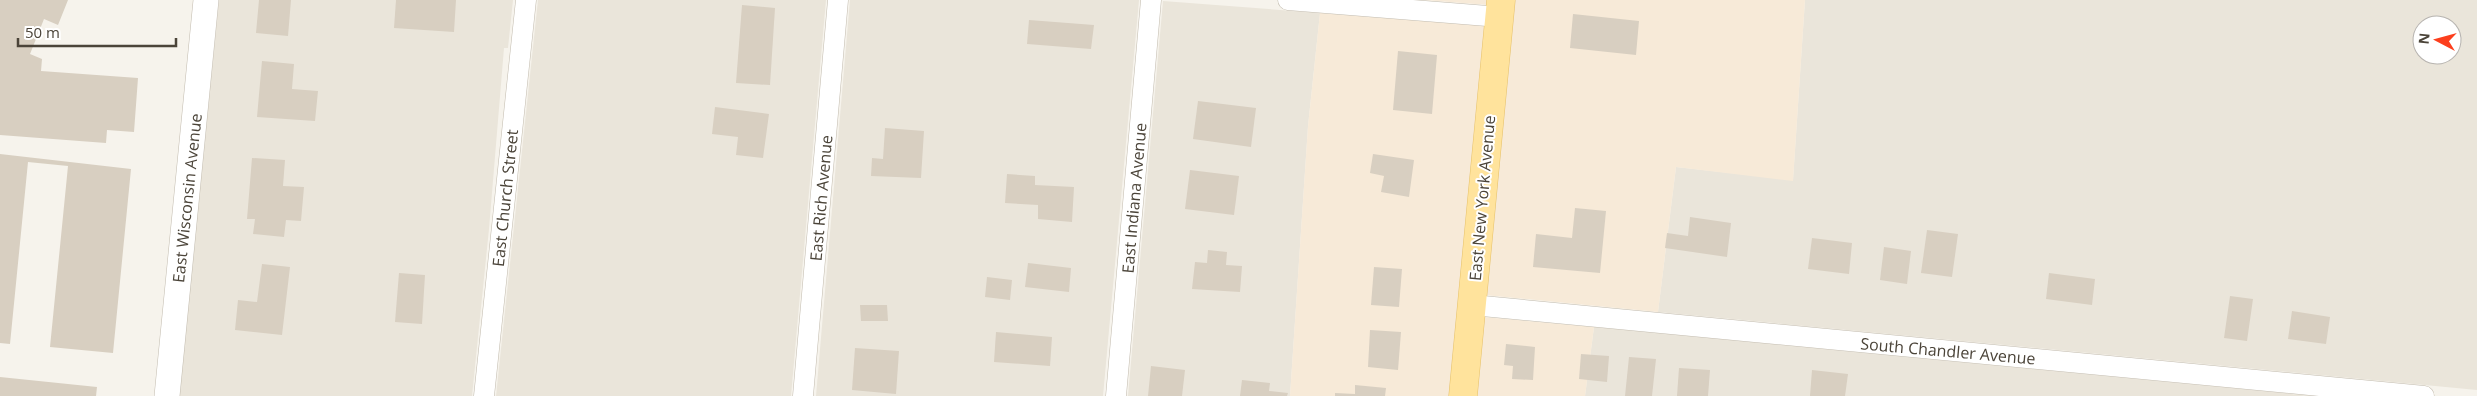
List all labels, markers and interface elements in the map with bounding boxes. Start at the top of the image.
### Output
scale bar [18,15,175,47]
north arrow [2412,15,2462,65]
text: 50 m [25,22,60,42]
text: N [2414,32,2434,45]
street label: East Wisconsin Avenue [167,112,207,284]
street label: East New York Avenue [1464,114,1500,282]
street label: East Indiana Avenue [1116,122,1152,274]
street label: East Church Street [487,128,523,268]
street label: East Rich Avenue [805,134,837,262]
street label: South Chandler Avenue [1860,332,2036,370]

